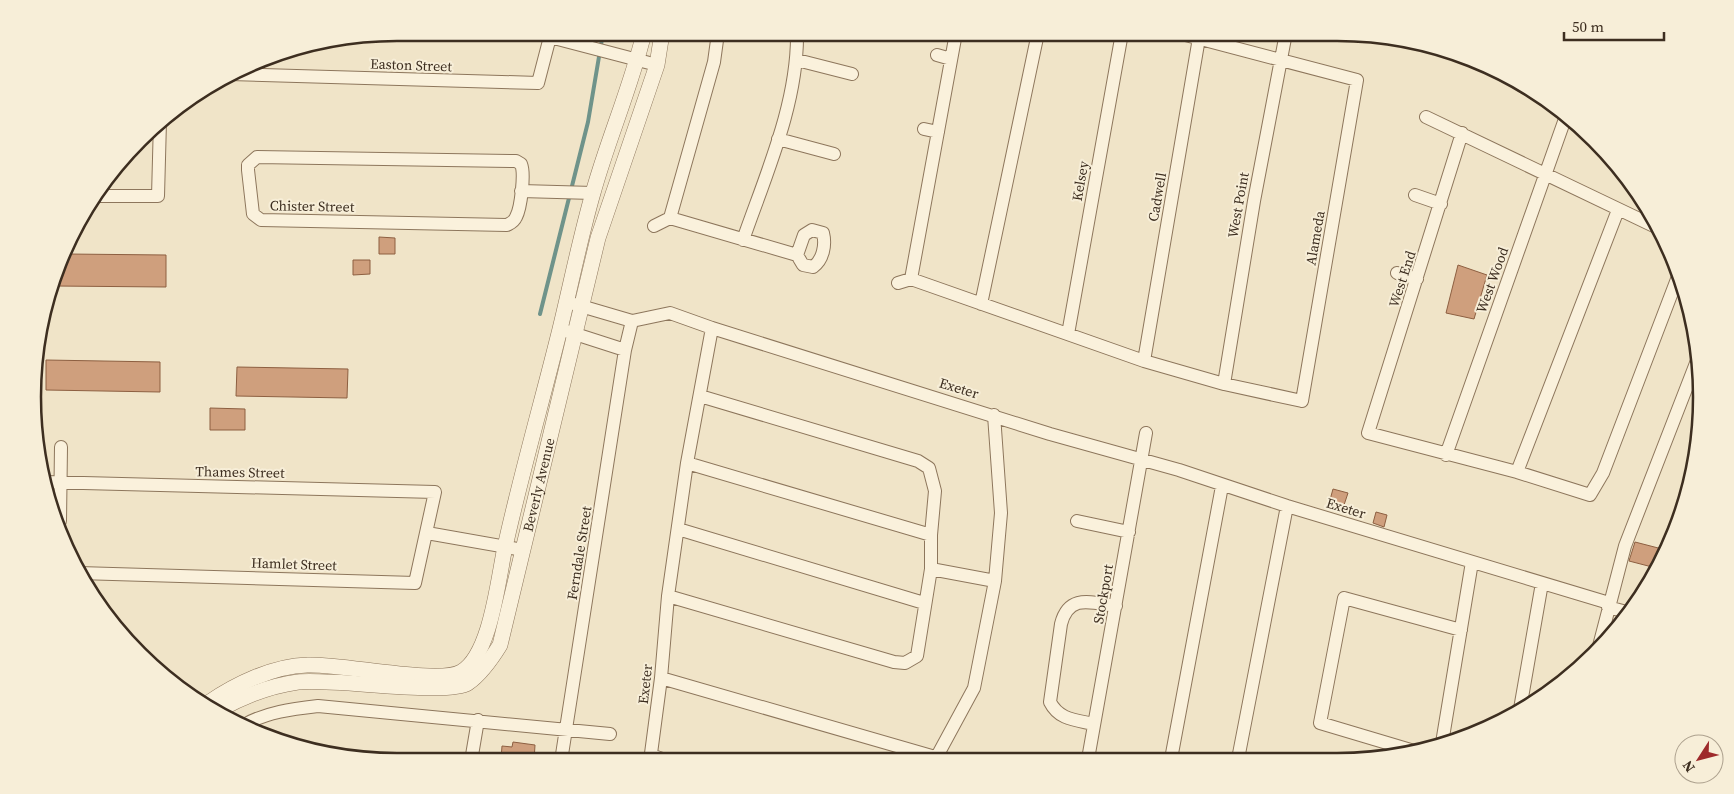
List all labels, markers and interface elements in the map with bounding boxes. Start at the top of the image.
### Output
scale bar [1564,10,1664,42]
text: 50 m [1572,16,1604,37]
street label: Easton Street [370,54,453,76]
street label: Kelsey [1067,159,1094,203]
street label: West Point [1222,170,1254,239]
street label: Cadwell [1143,171,1171,223]
street label: Chister Street [270,195,355,217]
street label: Alameda [1300,208,1330,267]
street label: West Wood [1471,244,1513,316]
street label: West End [1383,248,1421,310]
street label: Exeter [937,373,981,403]
street label: Beverly Avenue [518,436,560,534]
street label: Thames Street [195,461,285,483]
street label: Exeter [1324,493,1368,523]
street label: Ferndale Street [562,504,596,601]
street label: Hamlet Street [251,553,338,576]
street label: Stockport [1088,562,1118,625]
street label: Exeter [633,663,657,705]
north arrow [1674,734,1724,784]
text: N [1677,757,1700,777]

